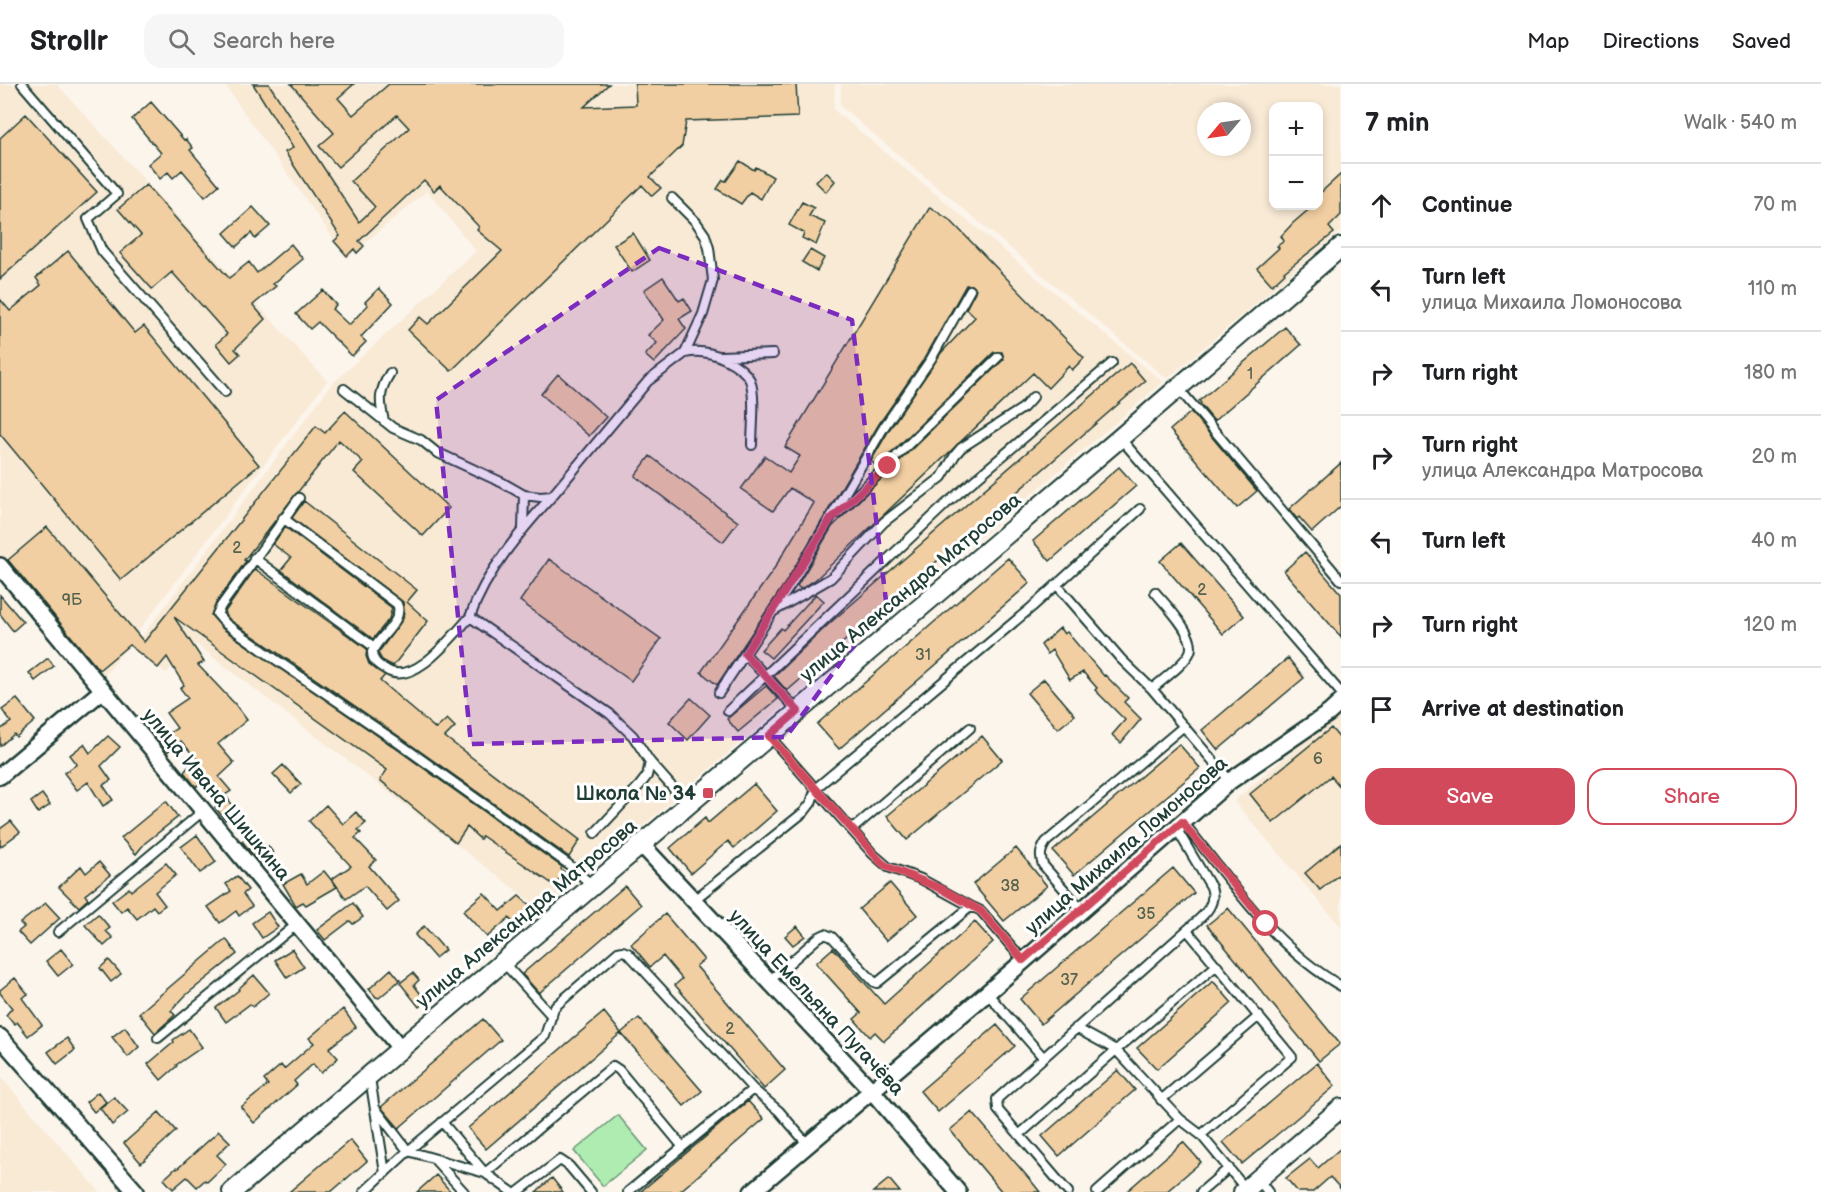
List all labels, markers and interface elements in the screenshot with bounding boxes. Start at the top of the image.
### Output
search box [144,14,564,68]
text: Strollr [30,25,108,58]
icon: search [165,25,198,58]
text: Search here [213,28,335,55]
text: Map [1527,29,1570,54]
text: Directions [1603,29,1699,54]
text: Saved [1732,29,1791,54]
north arrow [1197,102,1251,156]
map controls [1269,102,1323,210]
button: + [1269,102,1323,156]
text: 7 min [1365,108,1429,139]
text: Walk · 540 m [1684,111,1797,135]
button: − [1269,156,1323,210]
icon: ahead [1365,189,1398,222]
text: Continue [1422,192,1512,219]
text: 70 m [1753,193,1797,217]
text: Turn left [1422,264,1506,291]
icon: left [1365,273,1398,306]
text: 110 m [1748,277,1797,301]
text: улица Михаила Ломоносова [1422,291,1682,315]
icon: right [1365,357,1398,390]
text: Turn right [1422,360,1518,387]
text: 180 m [1744,361,1797,385]
house number: 1 [1247,365,1253,384]
text: Turn right [1422,432,1518,459]
icon: right [1365,441,1398,474]
text: 20 m [1752,445,1797,469]
route end [874,452,900,478]
text: улица Александра Матросова [1422,459,1703,483]
street label: улица Александра Матросова [795,488,1026,687]
icon: left [1365,525,1398,558]
text: Turn left [1422,528,1506,555]
text: 40 m [1751,529,1797,553]
house number: 2 [232,539,242,558]
house number: 2 [1197,581,1207,600]
house number: 9Б [62,591,83,610]
icon: right [1365,609,1398,642]
text: Turn right [1422,612,1518,639]
text: 120 m [1744,613,1797,637]
house number: 31 [915,646,931,665]
icon: arrive [1365,693,1398,726]
text: Arrive at destination [1422,696,1624,723]
street label: улица Ивана Шишкина [137,704,295,886]
house number: 6 [1313,750,1323,769]
street label: улица Михаила Ломоносова [1021,751,1233,940]
button: Save [1365,768,1575,825]
button: Share [1587,768,1797,825]
place label: Школа № 34 [576,782,696,806]
marker: Школа № 34 [701,786,715,800]
street label: улица Александра Матросова [411,814,642,1013]
house number: 38 [1000,877,1020,896]
street label: улица Емельяна Пугачёва [724,905,909,1101]
house number: 35 [1136,905,1156,924]
route start [1252,910,1278,936]
house number: 37 [1060,971,1078,990]
house number: 2 [725,1020,735,1039]

